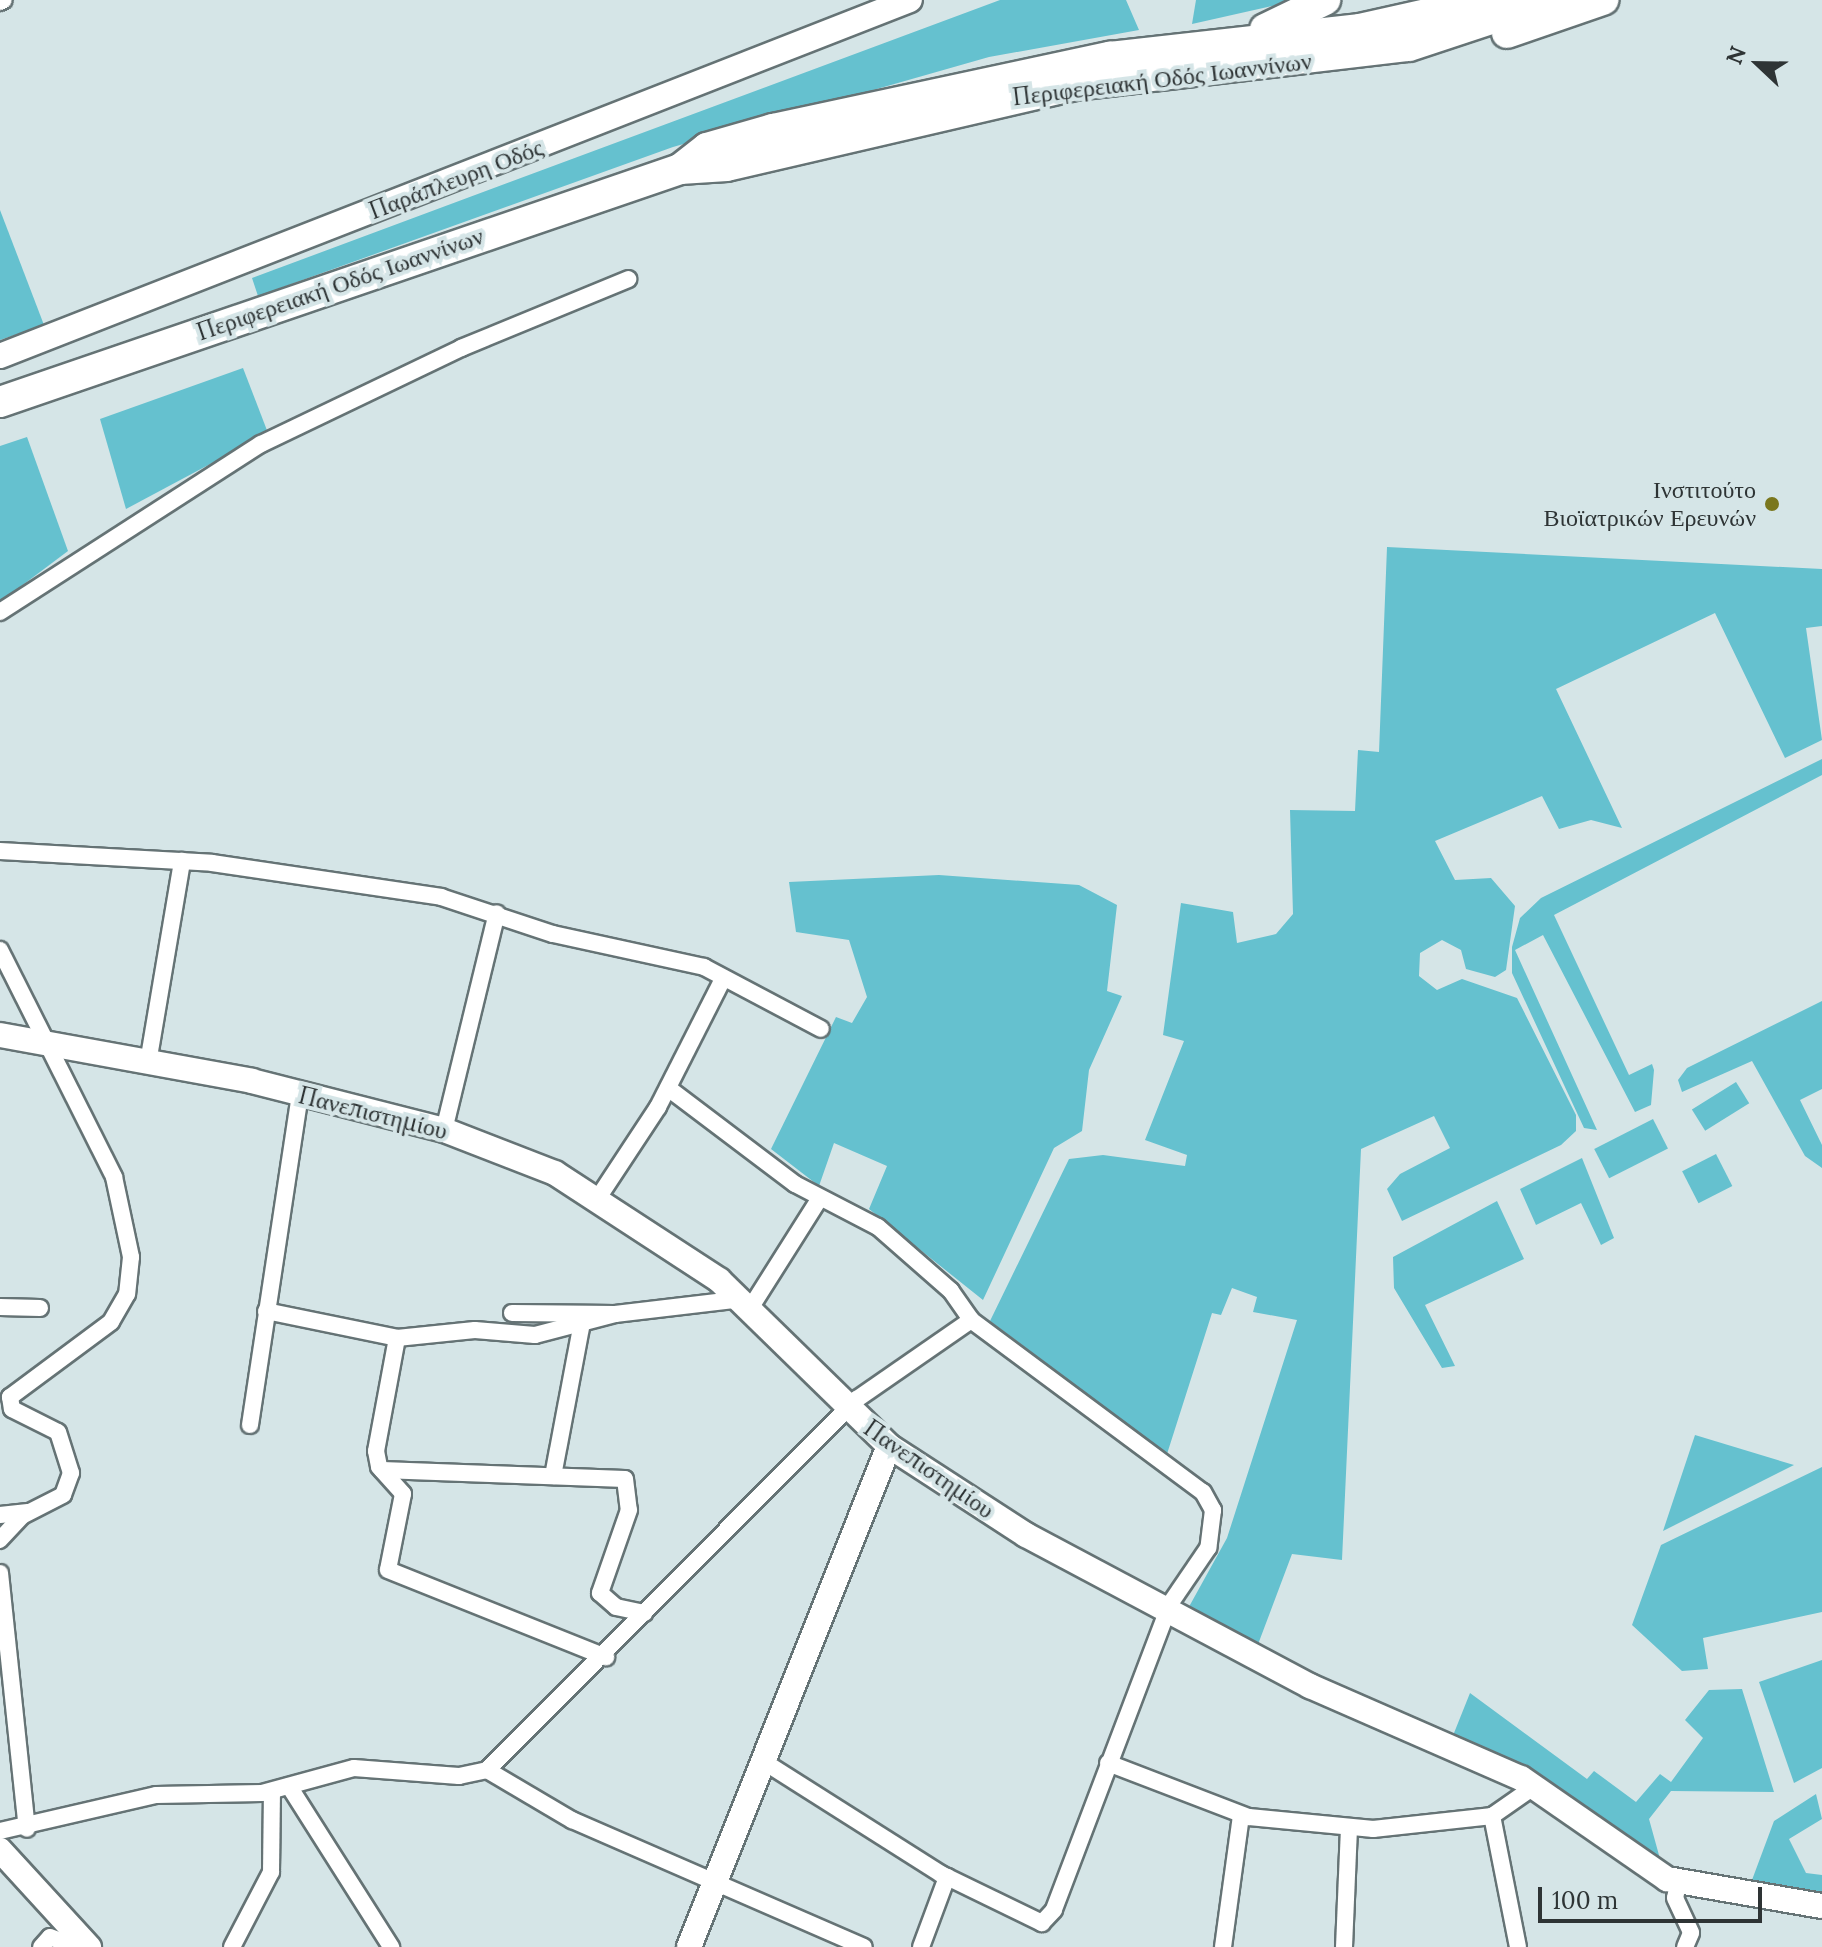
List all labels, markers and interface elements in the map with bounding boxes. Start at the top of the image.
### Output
north arrow [1718,24,1798,104]
text: N [1720,42,1752,68]
street label: Περιφερειακή Οδός Ιωαννίνων [1011,46,1313,112]
street label: Παράπλευρη Οδός [365,133,547,225]
street label: Περιφερειακή Οδός Ιωαννίνων [193,221,487,347]
place label: Ινστιτούτο Βιοϊατρικών Ερευνών [1543,476,1756,532]
marker: Ινστιτούτο Βιοϊατρικών Ερευνών [1763,495,1781,513]
street label: Πανεπιστημίου [296,1081,450,1145]
street label: Πανεπιστημίου [858,1414,1000,1524]
scale bar [1542,1871,1766,1921]
text: 100 m [1552,1885,1618,1916]

